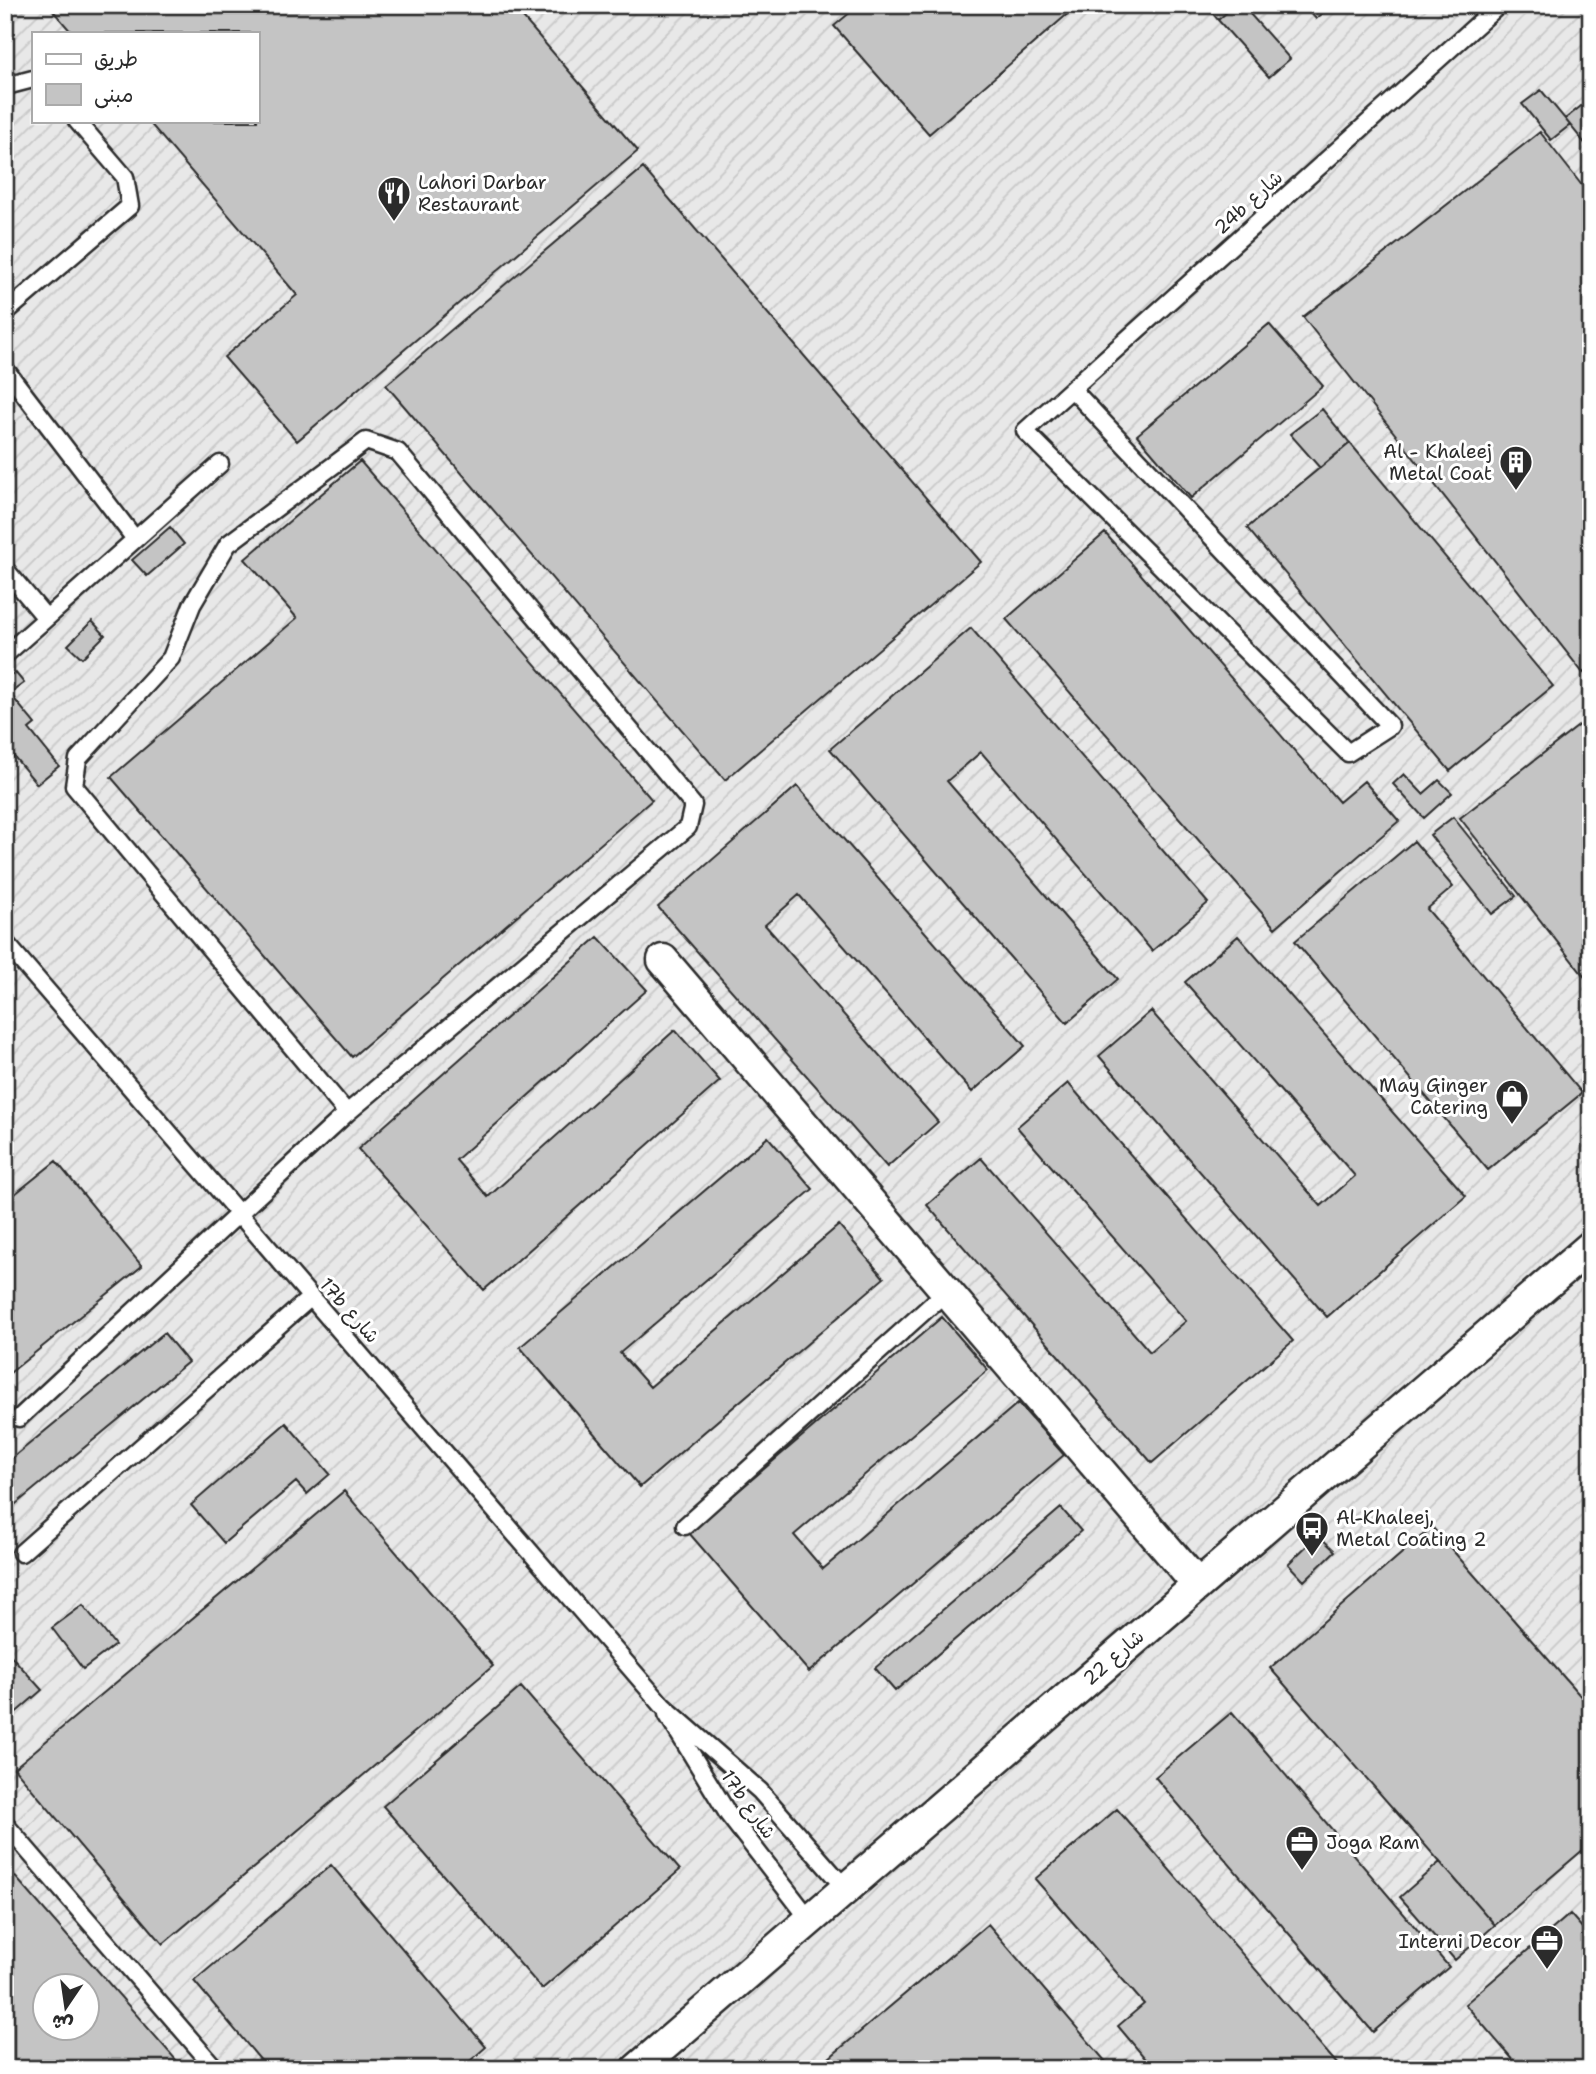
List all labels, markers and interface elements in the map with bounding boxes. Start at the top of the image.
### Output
legend [32,32,259,122]
text: طريق [94,45,138,73]
text: مبنى [94,81,133,109]
street label: 24b شارع [1209,165,1289,241]
place label: Lahori Darbar Restaurant [418,170,547,217]
restaurant icon: Lahori Darbar Restaurant [375,174,413,223]
place label: Al - Khaleej Metal Coat [1383,439,1492,486]
building icon: Al - Khaleej Metal Coat [1497,443,1535,492]
place label: May Ginger Catering [1379,1073,1488,1120]
shop icon: May Ginger Catering [1493,1077,1531,1126]
street label: 17b شارع [314,1272,385,1349]
place label: Al-Khaleej, Metal Coating 2 [1336,1505,1487,1552]
bus stop icon: Al-Khaleej, Metal Coating 2 [1293,1509,1331,1558]
street label: شارع 22 [1077,1624,1150,1692]
street label: 17b شارع [715,1765,781,1844]
office icon: Joga Ram [1283,1823,1321,1872]
place label: Joga Ram [1326,1830,1420,1855]
office icon: Interni Decor [1528,1922,1566,1971]
place label: Interni Decor [1398,1929,1522,1954]
north arrow [32,1972,102,2042]
text: ش [49,2009,75,2038]

